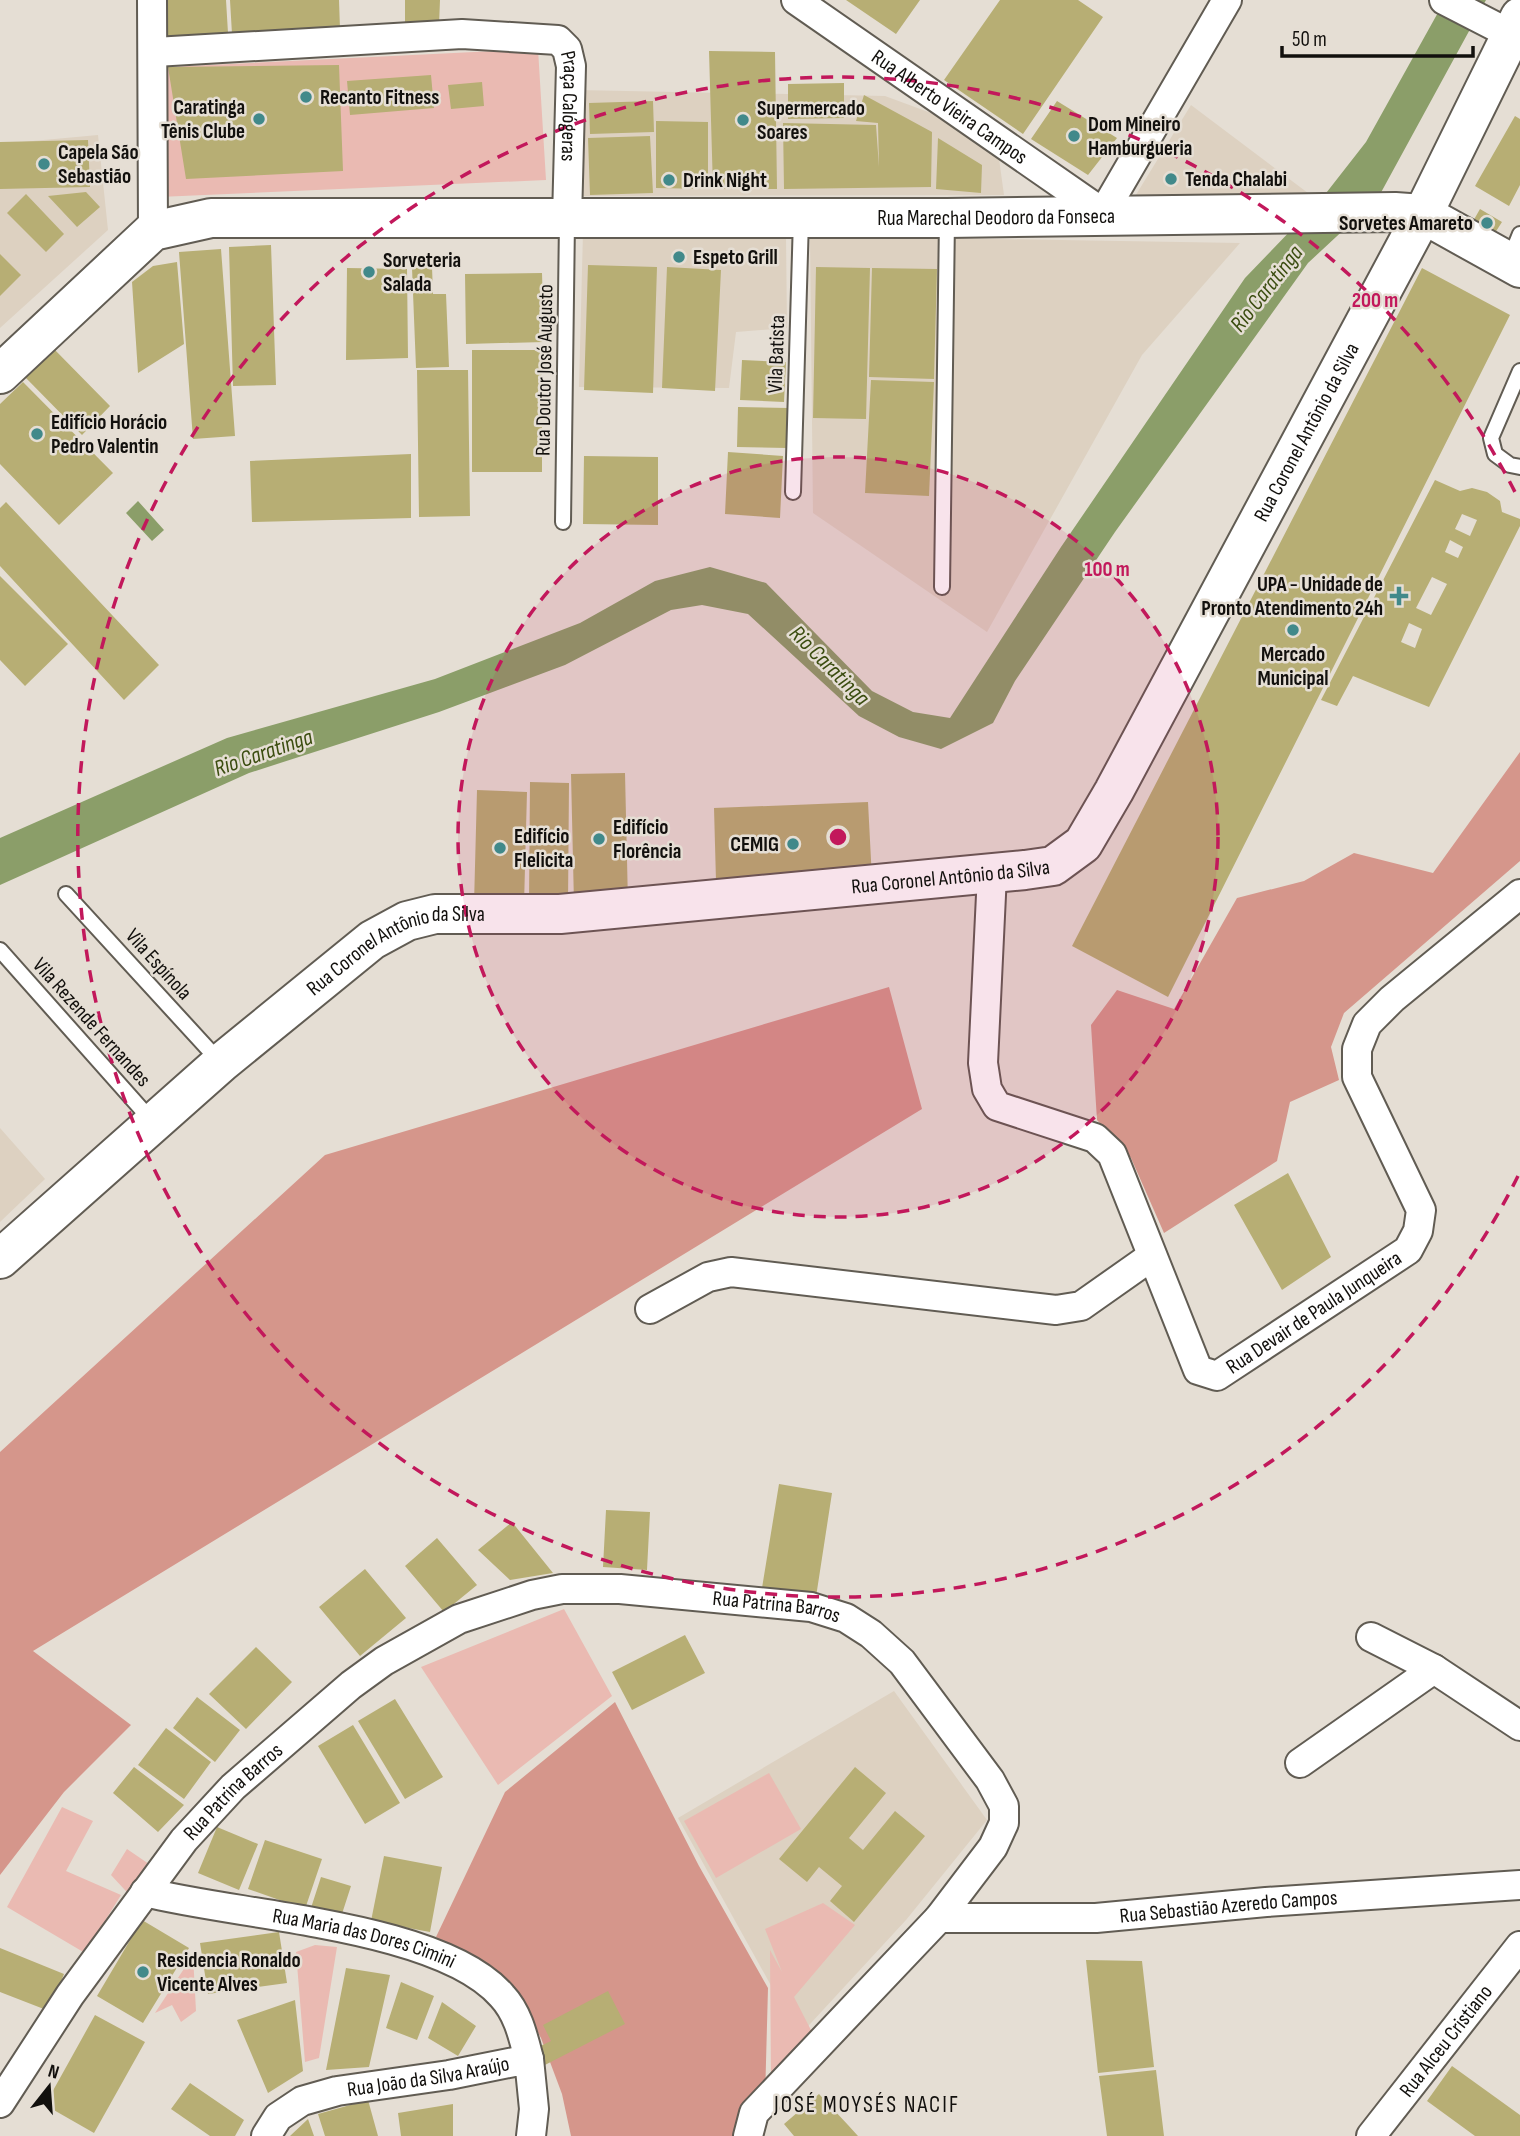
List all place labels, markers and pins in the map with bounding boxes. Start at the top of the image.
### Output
place label: Recanto Fitness [320,85,439,110]
marker: Recanto Fitness [298,89,314,105]
place label: Caratinga Tênis Clube [161,95,245,144]
place label: Supermercado Soares [757,96,865,145]
marker: Caratinga Tênis Clube [251,111,267,127]
marker: Supermercado Soares [735,112,751,128]
place label: Dom Mineiro Hamburgueria [1088,112,1192,161]
marker: Dom Mineiro Hamburgueria [1066,128,1082,144]
place label: Capela São Sebastião [58,140,139,189]
marker: Capela São Sebastião [36,156,52,172]
place label: Tenda Chalabi [1185,167,1287,192]
place label: Drink Night [683,168,767,193]
marker: Tenda Chalabi [1163,171,1179,187]
marker: Drink Night [661,172,677,188]
place label: Sorvetes Amareto [1339,211,1473,236]
marker: Sorvetes Amareto [1479,215,1495,231]
place label: Espeto Grill [693,245,778,270]
place label: Sorveteria Salada [383,248,461,297]
marker: Espeto Grill [671,249,687,265]
marker: Sorveteria Salada [361,264,377,280]
place label: Edifício Horácio Pedro Valentin [51,410,167,459]
marker: Edifício Horácio Pedro Valentin [29,426,45,442]
place label: UPA - Unidade de Pronto Atendimento 24h [1201,572,1383,621]
marker: UPA - Unidade de Pronto Atendimento 24h [1389,586,1409,606]
marker: Mercado Municipal [1285,622,1301,638]
place label: Mercado Municipal [1257,642,1329,691]
place label: Edifício Florência [613,815,681,864]
place label: Edifício Flelicita [514,824,573,873]
centre of rings [826,825,850,849]
marker: Edifício Florência [591,831,607,847]
place label: CEMIG [730,832,779,857]
marker: CEMIG [785,836,801,852]
marker: Edifício Flelicita [492,840,508,856]
place label: Residencia Ronaldo Vicente Alves [157,1948,301,1997]
marker: Residencia Ronaldo Vicente Alves [135,1964,151,1980]

